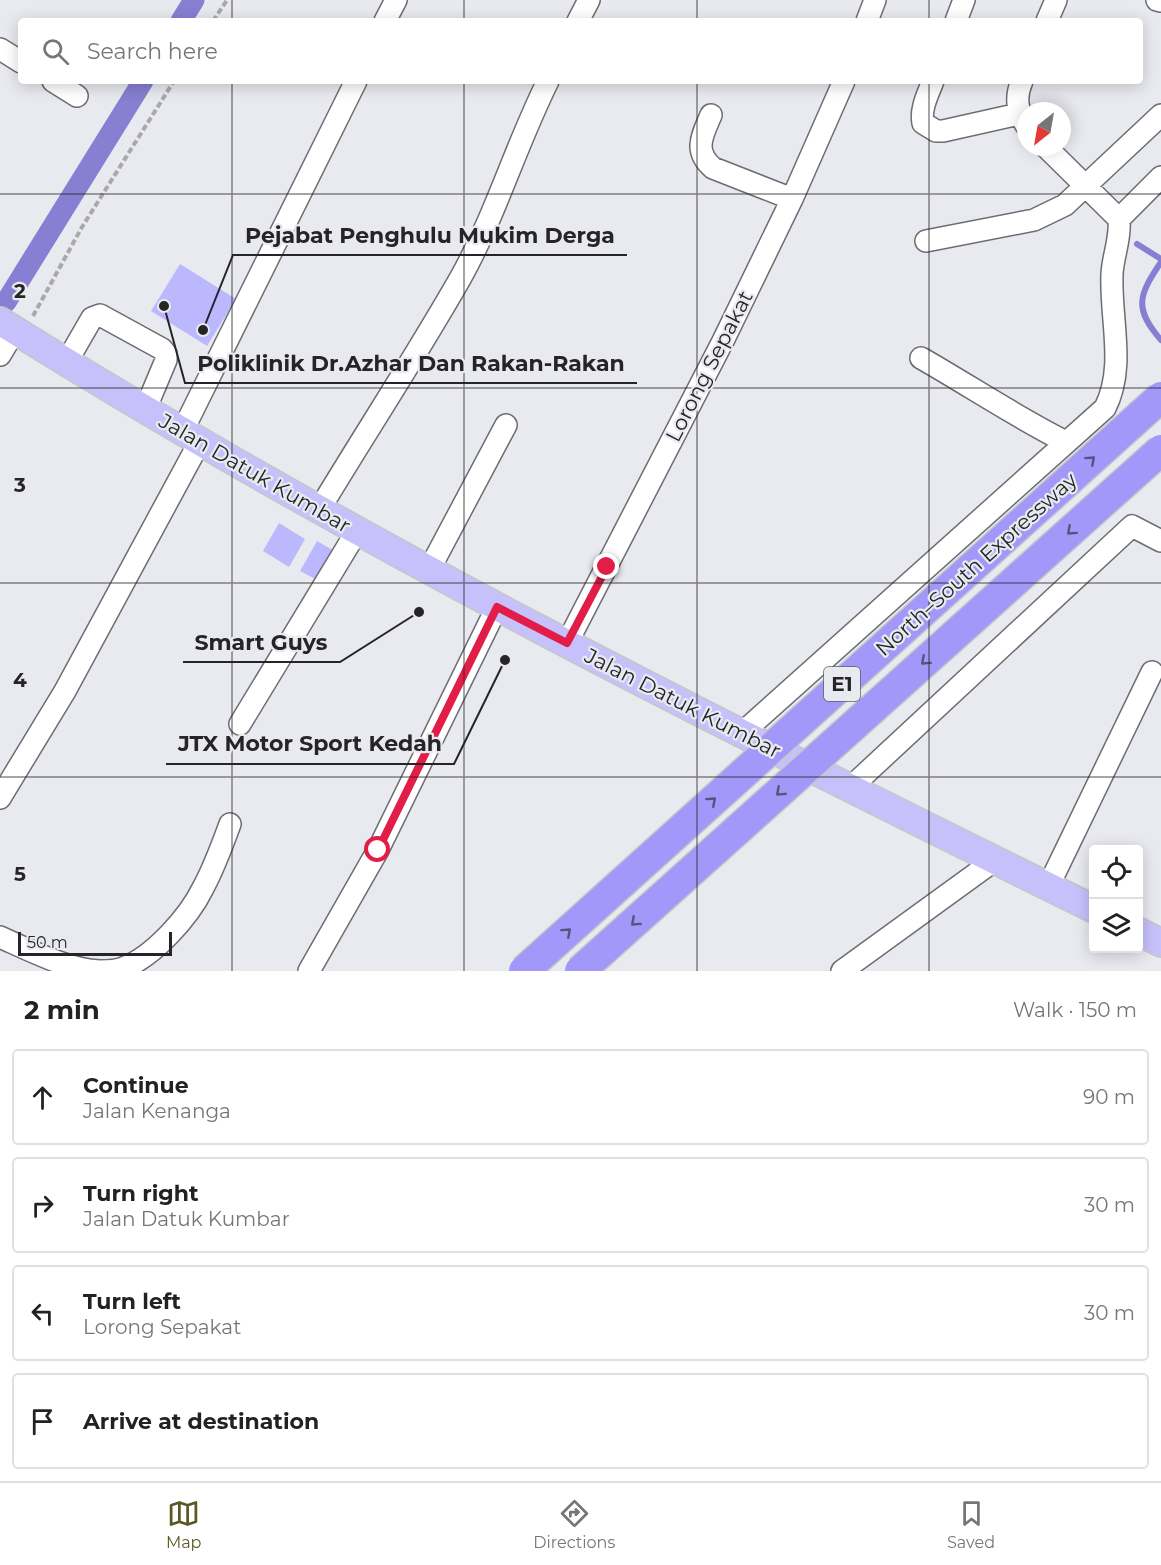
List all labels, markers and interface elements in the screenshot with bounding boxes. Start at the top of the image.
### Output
search box [18,18,1143,84]
icon: search [39,35,72,68]
text: Search here [87,38,218,65]
north arrow [1017,102,1071,156]
callout: Pejabat Penghulu Mukim Derga [233,215,627,255]
text: Pejabat Penghulu Mukim Derga [245,222,615,249]
text: 2 [14,279,26,303]
street label: Lorong Sepakat [660,286,758,446]
callout: Poliklinik Dr.Azhar Dan Rakan-Rakan [185,343,637,383]
text: Poliklinik Dr.Azhar Dan Rakan-Rakan [197,350,625,377]
street label: Jalan Datuk Kumbar [154,407,355,538]
one-way arrow [1084,456,1095,467]
street label: North–South Expressway [870,467,1082,661]
text: 3 [13,473,26,497]
one-way arrow [1067,524,1077,535]
route end [593,553,619,579]
callout: Smart Guys [183,622,340,662]
text: Smart Guys [194,629,328,656]
street label: Jalan Datuk Kumbar [580,642,785,763]
one-way arrow [922,654,933,665]
road number: E1 [824,667,860,701]
text: 4 [13,668,27,692]
callout: JTX Motor Sport Kedah [166,724,454,764]
text: JTX Motor Sport Kedah [177,730,442,757]
one-way arrow [776,785,787,796]
one-way arrow [705,797,716,808]
route start [364,836,390,862]
map controls [1089,845,1143,953]
button: locate [1089,845,1143,899]
text: 5 [14,862,26,886]
button: layers [1089,899,1143,953]
one-way arrow [631,915,642,926]
one-way arrow [560,928,571,939]
scale bar [18,929,172,956]
text: 50 m [27,933,68,952]
text: 2 min [24,994,100,1026]
text: Walk · 150 m [1013,998,1137,1022]
text: Continue [83,1072,189,1099]
icon: ahead [26,1081,59,1114]
text: 90 m [1083,1085,1135,1109]
text: Jalan Kenanga [83,1099,231,1123]
text: Turn right [83,1180,198,1207]
icon: right [26,1189,59,1222]
text: 30 m [1084,1193,1135,1217]
text: Jalan Datuk Kumbar [83,1207,290,1231]
text: Turn left [83,1288,181,1315]
icon: left [26,1297,59,1330]
text: 30 m [1084,1301,1135,1325]
text: Lorong Sepakat [83,1315,241,1339]
icon: arrive [26,1405,59,1438]
text: Arrive at destination [83,1408,319,1435]
tab: Map [166,1497,201,1552]
tab: Directions [533,1497,615,1552]
tab: Saved [947,1497,995,1552]

